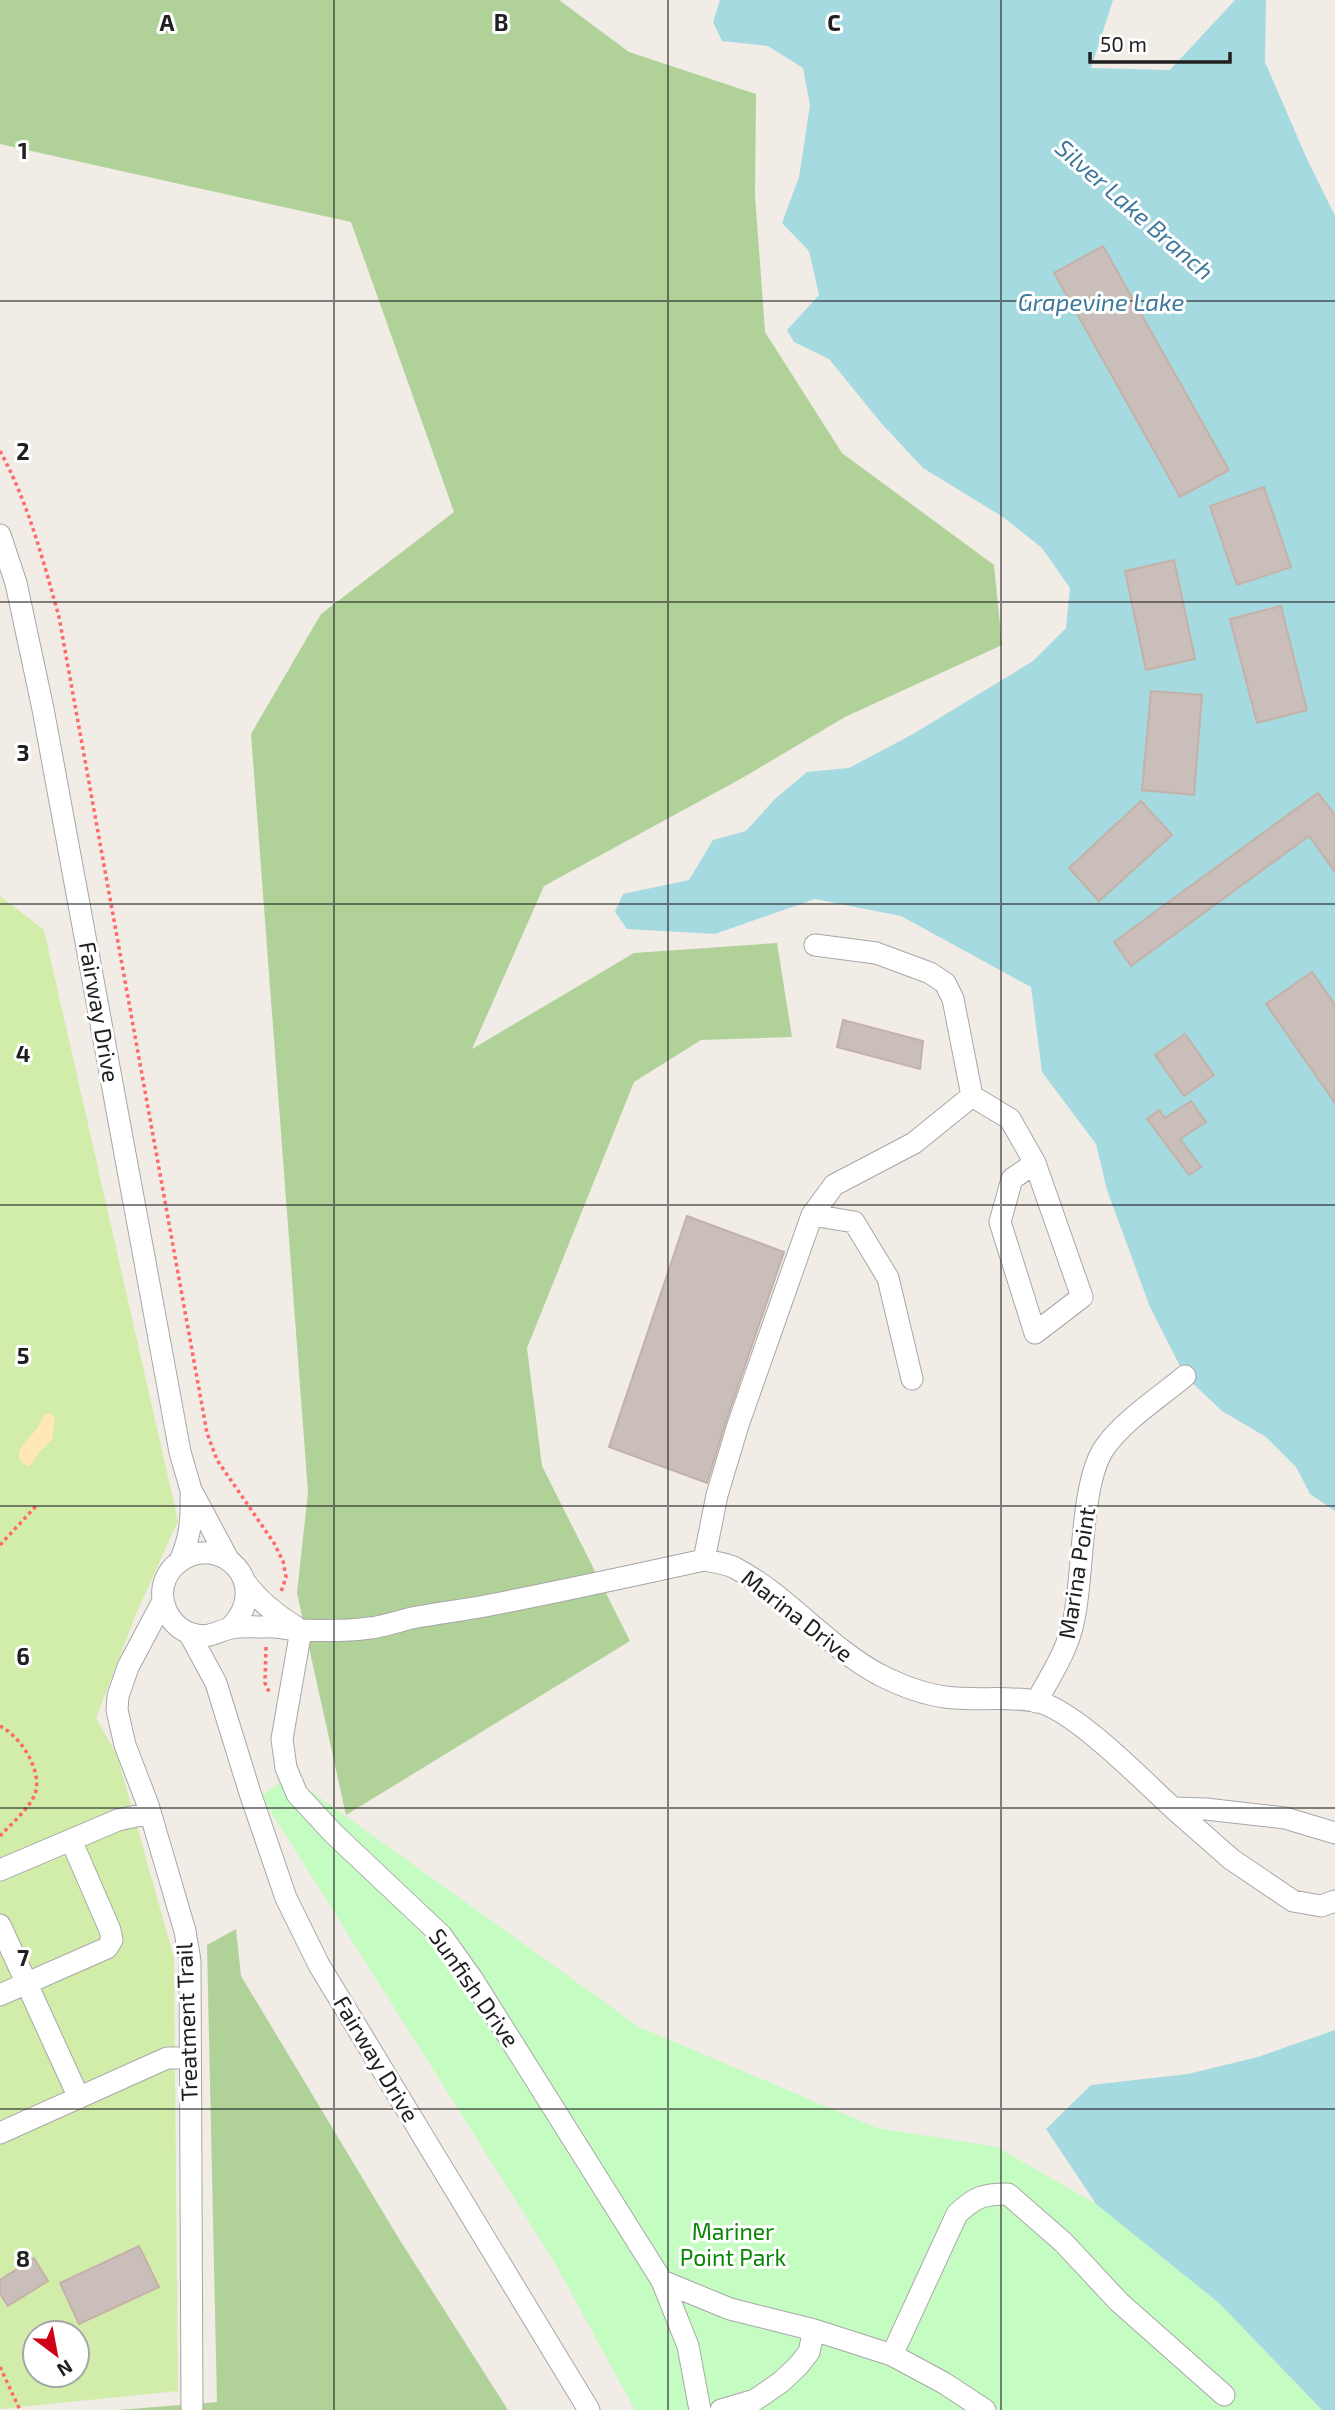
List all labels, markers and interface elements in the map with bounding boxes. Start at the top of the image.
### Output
text: A [159,8,175,36]
text: B [494,8,508,36]
text: C [827,8,841,36]
scale bar [1090,21,1230,65]
text: 50 m [1100,31,1147,56]
water label: Silver Lake Branch [1050,132,1220,285]
text: 1 [18,136,28,164]
water label: Grapevine Lake [1018,287,1184,316]
text: 2 [16,437,30,465]
text: 3 [16,738,30,766]
street label: Fairway Drive [74,939,126,1084]
text: 4 [16,1039,30,1067]
text: 5 [17,1341,29,1369]
street label: Marina Point [1052,1505,1100,1641]
street label: Marina Drive [736,1563,859,1667]
text: 6 [16,1642,30,1670]
street label: Sunfish Drive [424,1923,526,2052]
street label: Treatment Trail [169,1942,203,2102]
text: 7 [17,1943,29,1971]
street label: Fairway Drive [328,1990,426,2127]
park label: Mariner Point Park [680,2217,787,2271]
text: 8 [16,2244,30,2272]
north arrow [21,2319,91,2389]
text: N [53,2355,77,2382]

